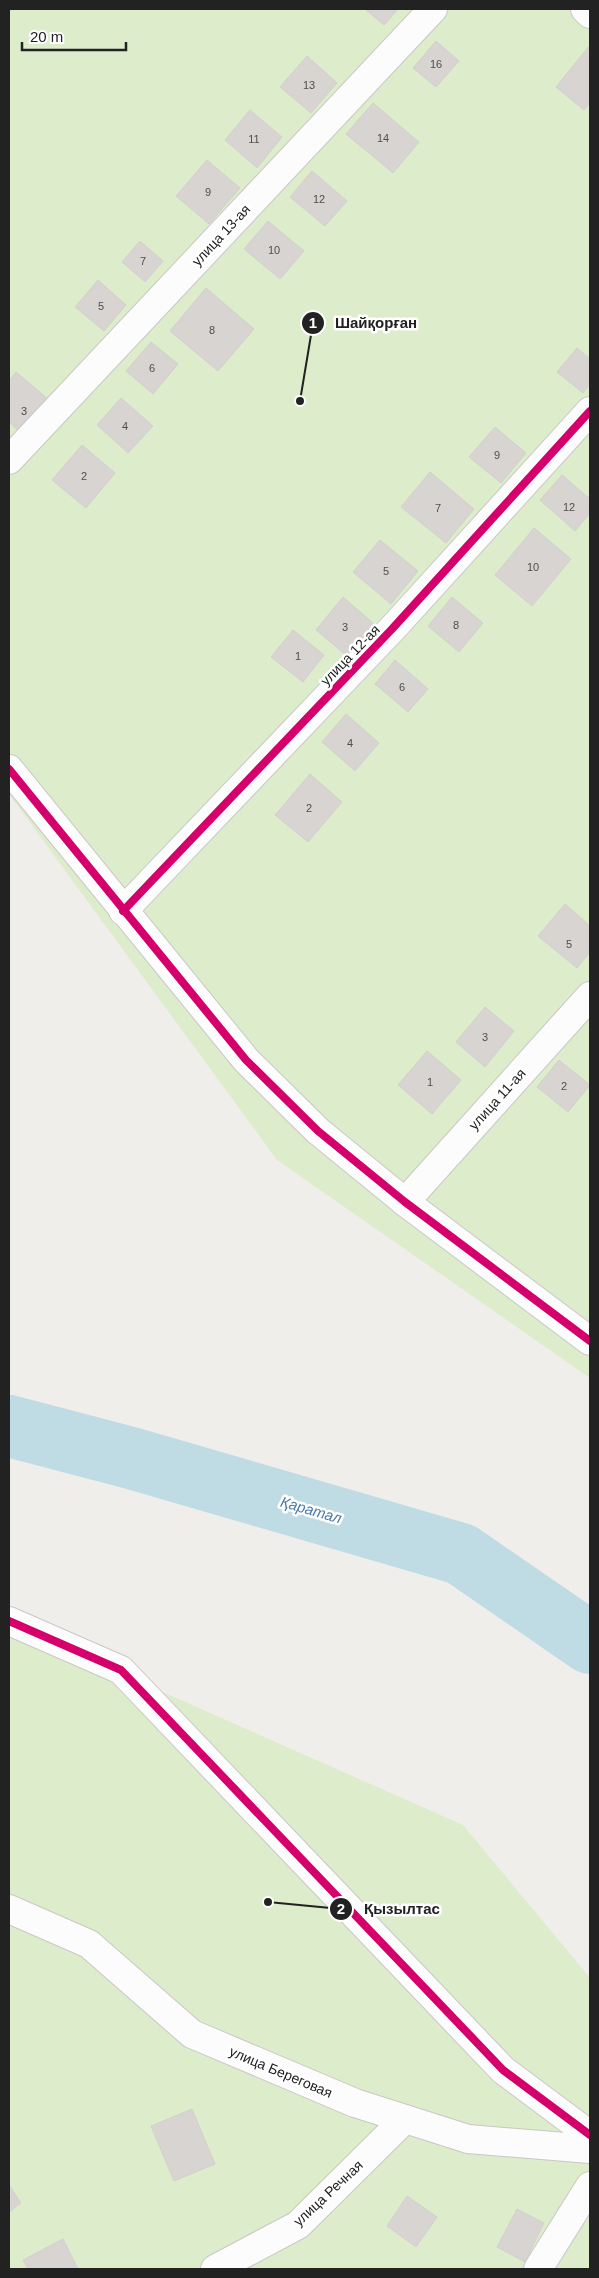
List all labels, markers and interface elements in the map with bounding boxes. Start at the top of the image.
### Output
scale bar [22,20,126,52]
text: 20 m [30,28,63,45]
house number: 16 [430,58,442,70]
house number: 13 [303,79,315,91]
house number: 14 [377,132,389,144]
house number: 11 [248,133,260,145]
house number: 9 [205,186,211,198]
house number: 12 [313,193,325,205]
street label: улица 13-ая [189,201,253,269]
house number: 10 [268,244,280,256]
house number: 7 [140,255,146,267]
house number: 5 [98,300,104,312]
callout: Шайқорған [300,308,427,338]
text: 1 [309,314,317,331]
text: Шайқорған [335,314,417,331]
house number: 8 [209,324,215,336]
house number: 6 [149,362,155,374]
house number: 3 [21,405,27,417]
house number: 4 [122,420,128,432]
house number: 9 [494,449,500,461]
house number: 2 [81,470,87,482]
house number: 12 [563,501,575,513]
house number: 7 [435,502,441,514]
house number: 10 [527,561,539,573]
house number: 5 [383,565,389,577]
house number: 8 [453,619,459,631]
street label: улица 12-ая [317,621,383,689]
house number: 3 [342,621,348,633]
house number: 1 [295,650,301,662]
house number: 6 [399,681,405,693]
house number: 4 [347,737,353,749]
house number: 2 [306,802,312,814]
house number: 5 [566,938,572,950]
house number: 3 [482,1031,488,1043]
street label: улица 11-ая [465,1065,529,1133]
house number: 1 [427,1076,433,1088]
house number: 2 [561,1080,567,1092]
water label: Қаратал [279,1493,344,1526]
callout: Қызылтас [329,1894,450,1924]
text: 2 [337,1900,345,1917]
text: Қызылтас [364,1900,440,1917]
street label: улица Береговая [227,2043,335,2101]
street label: улица Речная [290,2157,366,2229]

